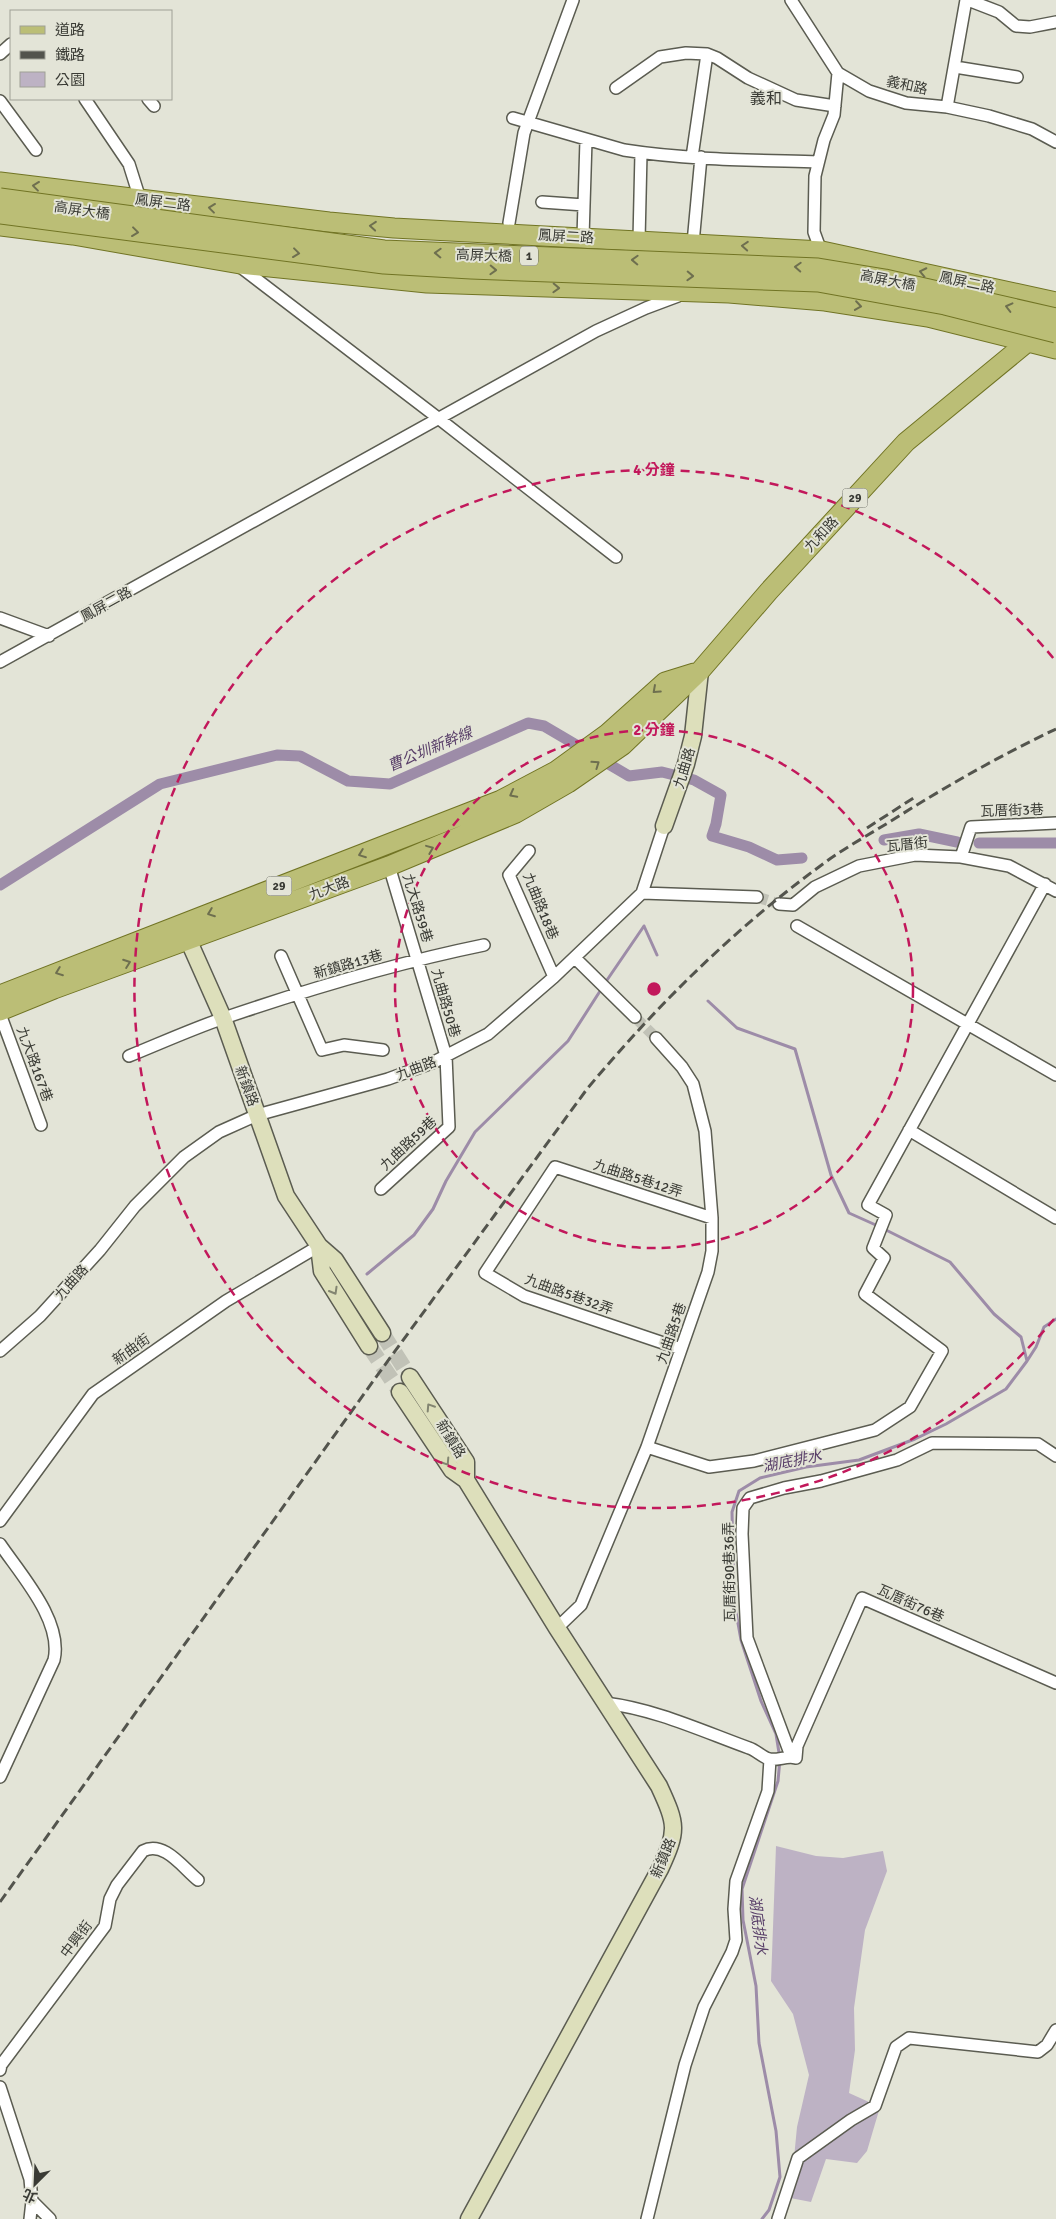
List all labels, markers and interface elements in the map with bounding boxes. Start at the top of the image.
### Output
legend [10,10,172,100]
text: 道路 [55,21,85,39]
text: 鐵路 [55,46,85,64]
text: 公園 [55,71,85,89]
street label: 義和路 [885,73,929,98]
district label: 義和 [750,89,782,109]
one-way arrow [32,181,40,192]
street label: 鳳屏二路 [134,191,192,214]
street label: 高屏大橋 [53,198,111,223]
one-way arrow [208,203,216,214]
one-way arrow [369,221,377,232]
one-way arrow [131,226,139,237]
street label: 鳳屏二路 [538,227,594,246]
one-way arrow [741,240,749,251]
street label: 高屏大橋 [456,246,512,265]
one-way arrow [293,247,301,258]
road number: 1 [520,247,538,266]
one-way arrow [434,248,442,259]
one-way arrow [631,255,639,265]
one-way arrow [793,262,801,273]
one-way arrow [490,265,497,275]
street label: 高屏大橋 [859,267,917,294]
one-way arrow [919,268,927,278]
street label: 鳳屏二路 [938,268,996,297]
one-way arrow [687,271,695,282]
one-way arrow [552,283,560,293]
one-way arrow [853,301,862,311]
one-way arrow [1004,302,1013,313]
text: 4 分鐘 [633,461,675,479]
road number: 29 [842,488,868,508]
street label: 九和路 [801,513,842,555]
street label: 鳳屏二路 [78,583,135,625]
one-way arrow [652,684,661,693]
text: 2 分鐘 [633,721,675,739]
water label: 曹公圳新幹線 [385,722,477,775]
street label: 九曲路 [670,746,699,791]
one-way arrow [590,761,599,770]
one-way arrow [509,787,518,797]
street label: 瓦厝街3巷 [980,801,1044,820]
street label: 瓦厝街 [885,834,929,855]
one-way arrow [425,845,434,855]
one-way arrow [358,848,367,858]
street label: 九曲路18巷 [519,870,562,942]
street label: 九大路59巷 [399,872,436,945]
street label: 九大路 [307,873,352,904]
road number: 29 [266,876,292,896]
one-way arrow [207,907,215,917]
street label: 新鎮路13巷 [312,947,385,982]
one-way arrow [123,959,131,969]
one-way arrow [55,965,64,976]
street label: 九曲路50巷 [428,967,463,1040]
centre of rings [645,980,663,998]
street label: 九大路167巷 [13,1024,56,1104]
street label: 九曲路 [394,1053,439,1084]
street label: 新鎮路 [231,1064,262,1109]
street label: 九曲路59巷 [377,1113,440,1174]
street label: 九曲路5巷12弄 [591,1156,685,1201]
street label: 九曲路 [51,1261,92,1304]
street label: 九曲路5巷32弄 [522,1271,615,1318]
one-way arrow [327,1286,337,1295]
street label: 九曲路5巷 [653,1300,690,1366]
street label: 新曲街 [109,1330,153,1368]
one-way arrow [427,1403,436,1412]
street label: 新鎮路 [432,1417,469,1462]
water label: 湖底排水 [761,1446,824,1476]
one-way arrow [440,1456,449,1465]
street label: 瓦厝街90巷36弄 [720,1522,739,1622]
street label: 瓦厝街76巷 [875,1581,947,1626]
street label: 新鎮路 [647,1836,679,1881]
water label: 湖底排水 [745,1894,771,1957]
street label: 中興街 [57,1917,96,1961]
north arrow [10,2159,60,2209]
text: 北 [20,2185,40,2206]

